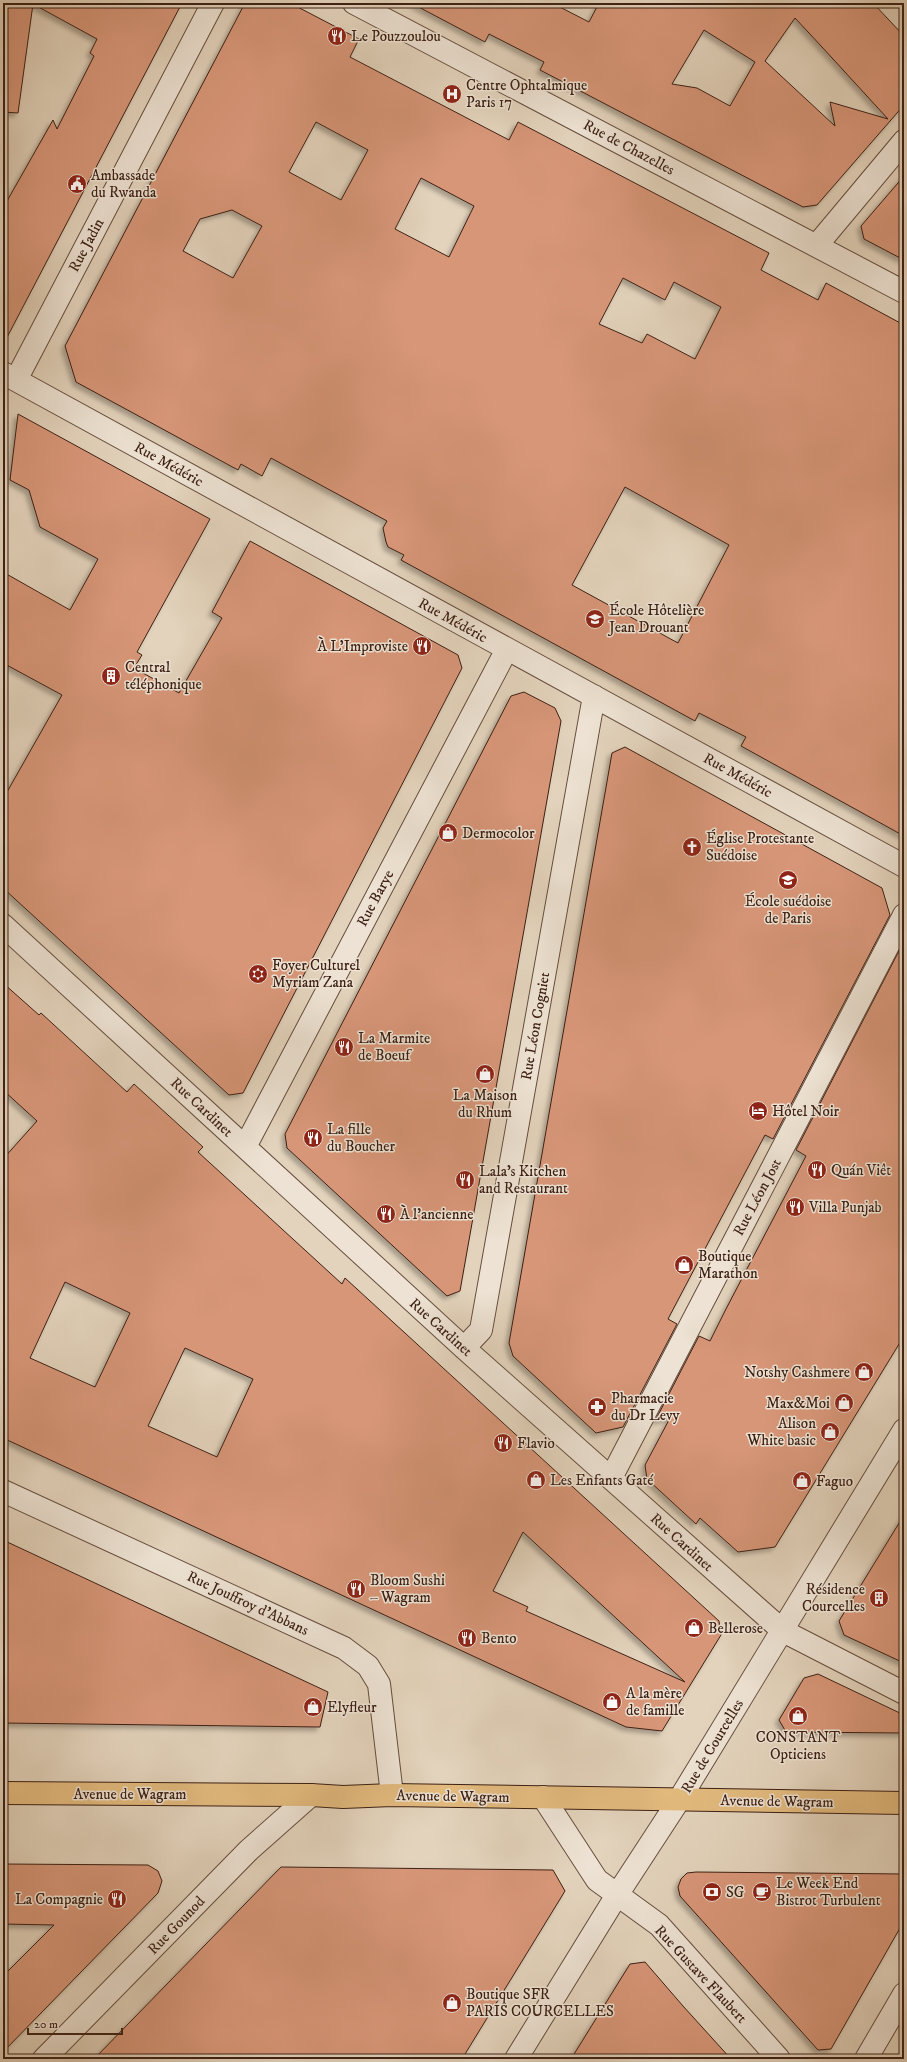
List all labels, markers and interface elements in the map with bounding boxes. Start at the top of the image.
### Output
restaurant icon: Le Pouzzoulou [326,25,348,47]
place label: Le Pouzzoulou [351,27,441,46]
place label: Centre Ophtalmique Paris 17 [466,76,587,112]
hospital icon: Centre Ophtalmique Paris 17 [441,83,463,105]
street label: Rue de Chazelles [580,115,678,179]
place label: Ambassade du Rwanda [91,166,157,202]
public building icon: Ambassade du Rwanda [66,173,88,195]
street label: Rue Jadin [64,215,108,275]
street label: Rue Médéric [131,438,207,491]
street label: Rue Médéric [415,594,491,647]
place label: École Hôtelière Jean Drouant [607,601,704,637]
school or university icon: École Hôtelière Jean Drouant [584,608,606,630]
restaurant icon: À L'Improviste [411,635,433,657]
place label: À L'Improviste [317,636,408,656]
place label: Central téléphonique [125,658,202,694]
building icon: Central téléphonique [100,665,122,687]
street label: Rue Médéric [700,749,776,802]
shop icon: Dermocolor [437,822,459,844]
place label: Dermocolor [462,824,535,843]
place label: Église Protestante Suédoise [706,829,814,865]
church icon: Église Protestante Suédoise [681,836,703,858]
street label: Rue Barye [353,867,398,930]
school or university icon: École suédoise de Paris [777,869,799,891]
place label: École suédoise de Paris [745,892,831,928]
place label: Foyer Culturel Myriam Zana [272,956,361,992]
synagogue icon: Foyer Culturel Myriam Zana [247,963,269,985]
street label: Rue Léon Cogniet [517,970,554,1082]
place label: La Marmite de Boeuf [358,1029,430,1065]
restaurant icon: La Marmite de Boeuf [333,1036,355,1058]
shop icon: La Maison du Rhum [474,1063,496,1085]
street label: Rue Cardinet [166,1074,237,1141]
place label: La Maison du Rhum [453,1086,517,1122]
hotel icon: Hôtel Noir [747,1100,769,1122]
place label: Hôtel Noir [772,1102,840,1121]
place label: La fille du Boucher [327,1120,395,1156]
restaurant icon: La fille du Boucher [302,1127,324,1149]
street label: Rue Léon Jost [729,1155,786,1239]
restaurant icon: Quán Viêt [806,1159,828,1181]
place label: Quán Viêt [831,1161,891,1180]
place label: Lala's Kitchen and Restaurant [479,1162,568,1198]
restaurant icon: Lala's Kitchen and Restaurant [454,1169,476,1191]
restaurant icon: Villa Punjab [784,1196,806,1218]
place label: Villa Punjab [808,1198,882,1217]
restaurant icon: À l'ancienne [375,1203,397,1225]
place label: À l'ancienne [400,1204,474,1224]
place label: Boutique Marathon [698,1247,758,1283]
shop icon: Boutique Marathon [673,1254,695,1276]
street label: Rue Cardinet [405,1294,476,1361]
shop icon: Notshy Cashmere [853,1361,875,1383]
place label: Notshy Cashmere [744,1363,850,1382]
place label: Pharmacie du Dr Levy [611,1389,681,1425]
shop icon: Max&Moi [833,1392,855,1414]
place label: Max&Moi [766,1394,830,1413]
pharmacy icon: Pharmacie du Dr Levy [586,1396,608,1418]
place label: Alison White basic [746,1414,817,1450]
shop icon: Alison White basic [819,1421,841,1443]
restaurant icon: Flavio [492,1432,514,1454]
place label: Flavio [517,1434,555,1453]
shop icon: Les Enfants Gaté [525,1469,547,1491]
shop icon: Faguo [791,1470,813,1492]
place label: Les Enfants Gaté [550,1471,654,1490]
place label: Faguo [816,1472,853,1491]
street label: Rue Cardinet [646,1509,717,1576]
street label: Rue Jouffroy d'Abbans [184,1567,312,1640]
place label: Bloom Sushi – Wagram [370,1571,445,1607]
restaurant icon: Bloom Sushi – Wagram [345,1578,367,1600]
place label: Résidence Courcelles [802,1580,865,1616]
building icon: Résidence Courcelles [868,1587,890,1609]
shop icon: Bellerose [683,1617,705,1639]
place label: Bellerose [708,1619,763,1638]
restaurant icon: Bento [456,1627,478,1649]
place label: Bento [481,1629,517,1648]
place label: A la mère de famille [626,1684,684,1720]
shop icon: A la mère de famille [601,1691,623,1713]
shop icon: Elyfleur [302,1696,324,1718]
street label: Rue de Courcelles [677,1696,748,1797]
place label: Elyfleur [327,1698,377,1717]
shop icon: CONSTANT Opticiens [787,1705,809,1727]
place label: CONSTANT Opticiens [756,1728,841,1764]
street label: Avenue de Wagram [73,1785,187,1804]
street label: Avenue de Wagram [396,1786,510,1807]
street label: Avenue de Wagram [720,1791,834,1812]
place label: Le Week End Bistrot Turbulent [776,1874,881,1910]
bank icon: SG [701,1881,723,1903]
cafe icon: Le Week End Bistrot Turbulent [751,1881,773,1903]
place label: SG [726,1883,745,1902]
restaurant icon: La Compagnie [106,1888,128,1910]
place label: La Compagnie [15,1890,103,1909]
street label: Rue Gounod [144,1892,209,1959]
street label: Rue Gustave Flaubert [650,1921,751,2028]
place label: Boutique SFR PARIS COURCELLES [466,1985,614,2021]
shop icon: Boutique SFR PARIS COURCELLES [441,1992,463,2014]
scale bar [28,2010,122,2036]
text: 20 m [34,2017,58,2032]

